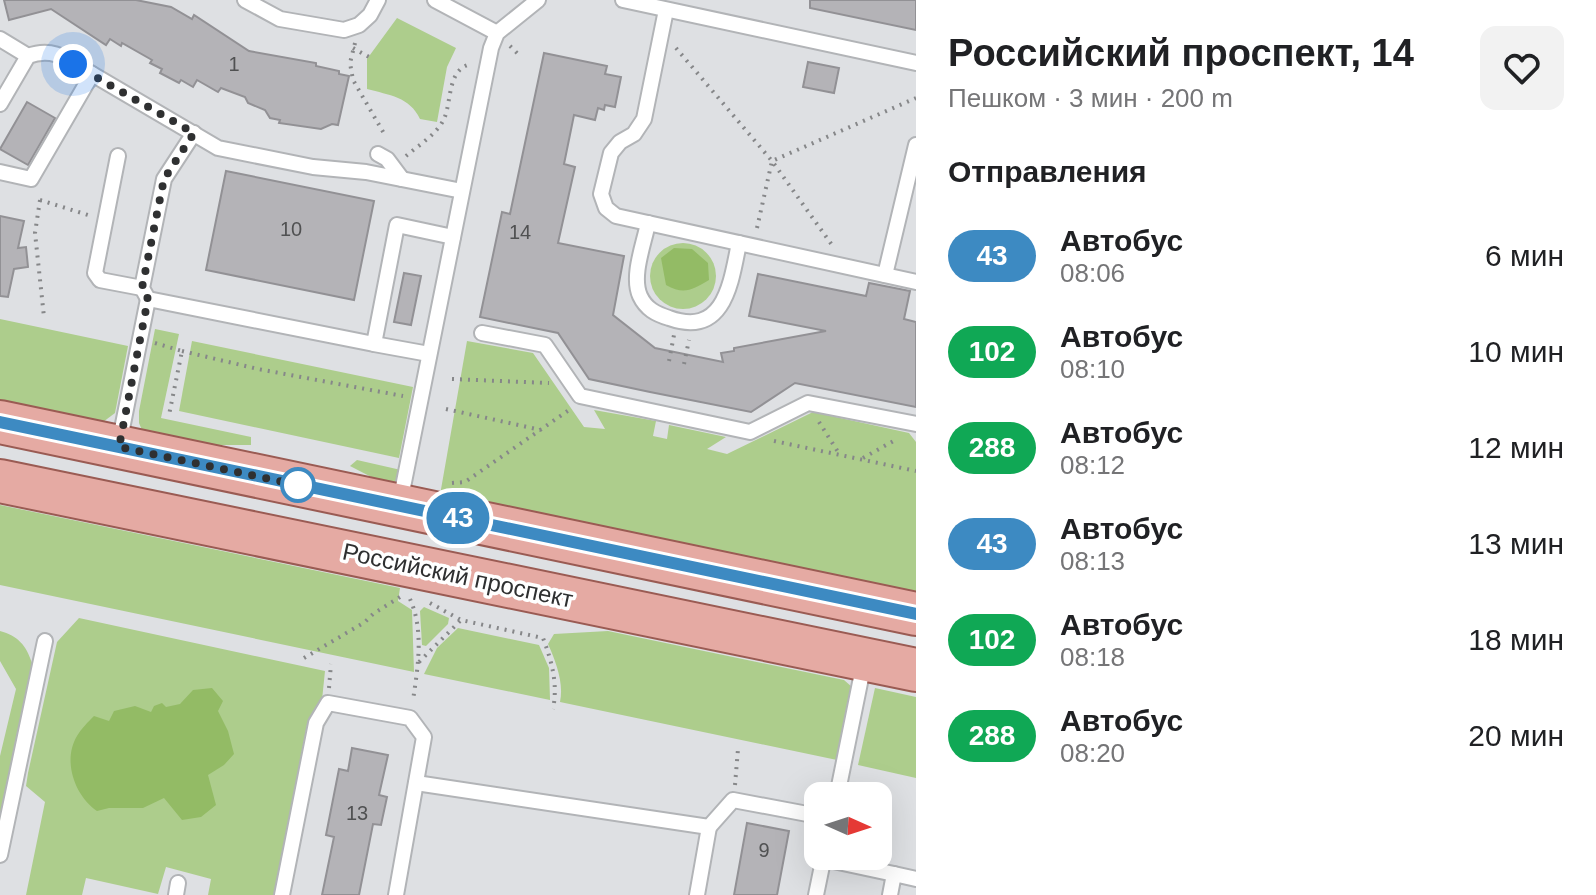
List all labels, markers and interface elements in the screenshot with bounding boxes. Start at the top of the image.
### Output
button: heart [1480,26,1564,110]
text: Российский проспект, 14 [948,32,1414,74]
your location [53,44,93,84]
house number: 1 [228,53,240,75]
text: Пешком · 3 мин · 200 m [948,83,1233,113]
text: Отправления [948,155,1147,188]
house number: 10 [280,218,302,240]
house number: 14 [509,221,531,243]
text: Автобус [1060,224,1183,257]
text: 6 мин [1485,239,1564,272]
text: 43 [976,240,1008,271]
text: 08:06 [1060,258,1125,288]
text: Автобус [1060,320,1183,353]
text: 10 мин [1468,335,1564,368]
text: 102 [969,336,1015,367]
text: 08:10 [1060,354,1125,384]
text: Автобус [1060,416,1183,449]
text: 12 мин [1468,431,1564,464]
text: 288 [969,432,1015,463]
text: 08:12 [1060,450,1125,480]
unlabelled marker [281,468,315,502]
line badge: 43 [422,492,494,544]
text: 43 [442,502,474,533]
text: Автобус [1060,512,1183,545]
text: 13 мин [1468,527,1564,560]
text: 43 [976,528,1008,559]
street label: Российский проспект [340,537,576,613]
text: 08:13 [1060,546,1125,576]
text: Автобус [1060,608,1183,641]
text: 18 мин [1468,623,1564,656]
text: 102 [969,624,1015,655]
text: 08:18 [1060,642,1125,672]
text: Автобус [1060,704,1183,737]
text: 20 мин [1468,719,1564,752]
text: 288 [969,720,1015,751]
text: 08:20 [1060,738,1125,768]
north arrow [804,782,892,870]
map controls [804,782,892,870]
house number: 13 [346,802,368,824]
house number: 9 [758,839,770,861]

